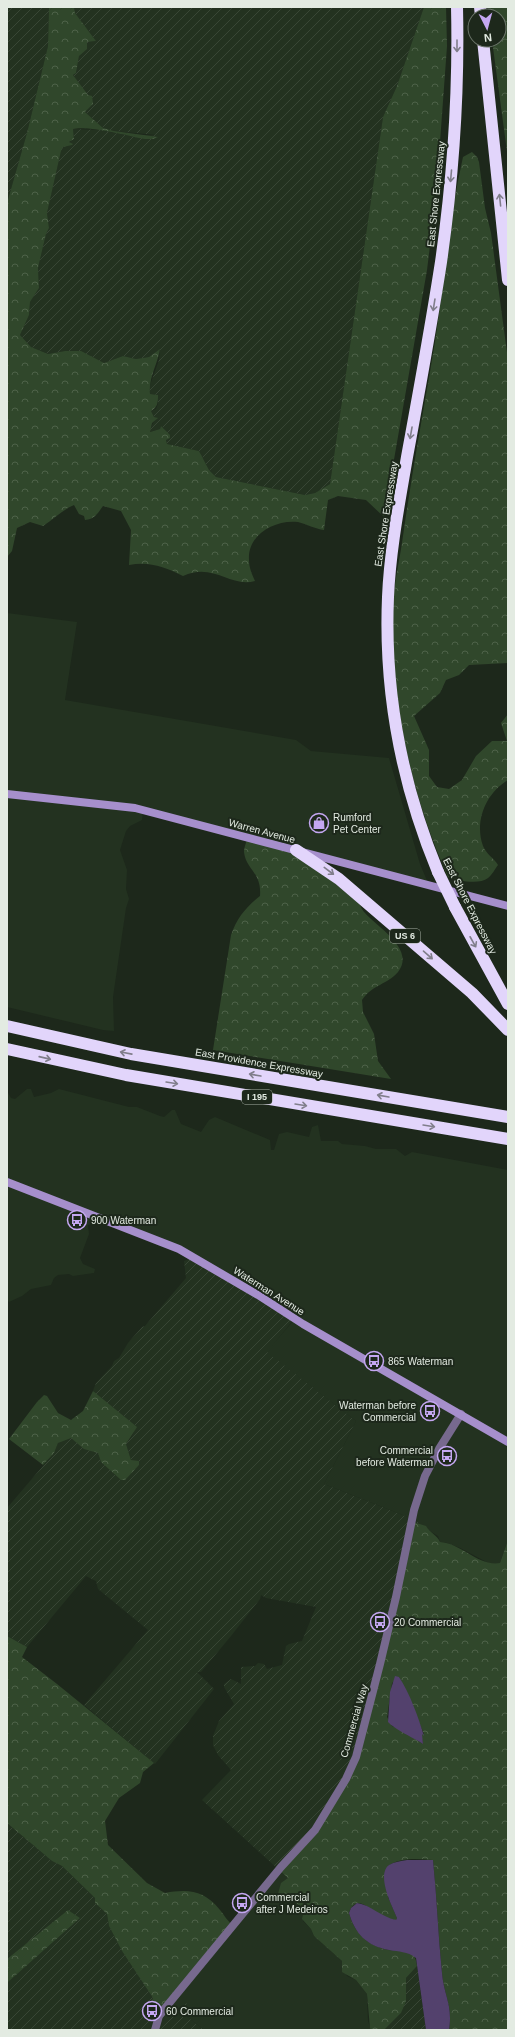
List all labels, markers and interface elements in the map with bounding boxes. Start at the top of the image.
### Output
north arrow [467,8,507,48]
text: N [483,32,493,44]
one-way arrow [453,39,461,52]
street label: East Shore Expressway [425,141,447,247]
one-way arrow [447,169,454,182]
one-way arrow [496,194,503,207]
one-way arrow [430,298,438,311]
one-way arrow [407,426,415,439]
street label: East Shore Expressway [372,461,400,567]
shop icon: Rumford Pet Center [308,812,330,834]
place label: Rumford Pet Center [333,812,381,835]
street label: Warren Avenue [228,817,297,845]
street label: East Shore Expressway [441,856,499,956]
one-way arrow [323,867,334,875]
road number: US 6 [390,929,420,943]
one-way arrow [470,935,477,947]
one-way arrow [422,951,433,960]
street label: East Providence Expressway [194,1046,324,1080]
one-way arrow [120,1048,133,1056]
one-way arrow [38,1055,51,1062]
one-way arrow [249,1071,262,1079]
one-way arrow [165,1079,178,1087]
road number: I 195 [242,1090,272,1104]
one-way arrow [377,1092,390,1100]
one-way arrow [294,1101,307,1109]
one-way arrow [422,1122,435,1130]
bus stop icon: 900 Waterman [66,1209,88,1231]
place label: 900 Waterman [91,1215,156,1226]
street label: Waterman Avenue [231,1265,307,1318]
bus stop icon: 865 Waterman [363,1350,385,1372]
place label: 865 Waterman [388,1356,453,1367]
place label: Waterman before Commercial [339,1400,416,1423]
bus stop icon: Waterman before Commercial [419,1400,441,1422]
place label: Commercial before Waterman [356,1445,433,1468]
bus stop icon: Commercial before Waterman [436,1445,458,1467]
bus stop icon: 20 Commercial [369,1611,391,1633]
place label: 20 Commercial [394,1617,461,1628]
street label: Commercial Way [338,1683,370,1759]
bus stop icon: Commercial after J Medeiros [231,1892,253,1914]
place label: Commercial after J Medeiros [256,1892,328,1915]
bus stop icon: 60 Commercial [141,2000,163,2022]
place label: 60 Commercial [166,2006,233,2017]

